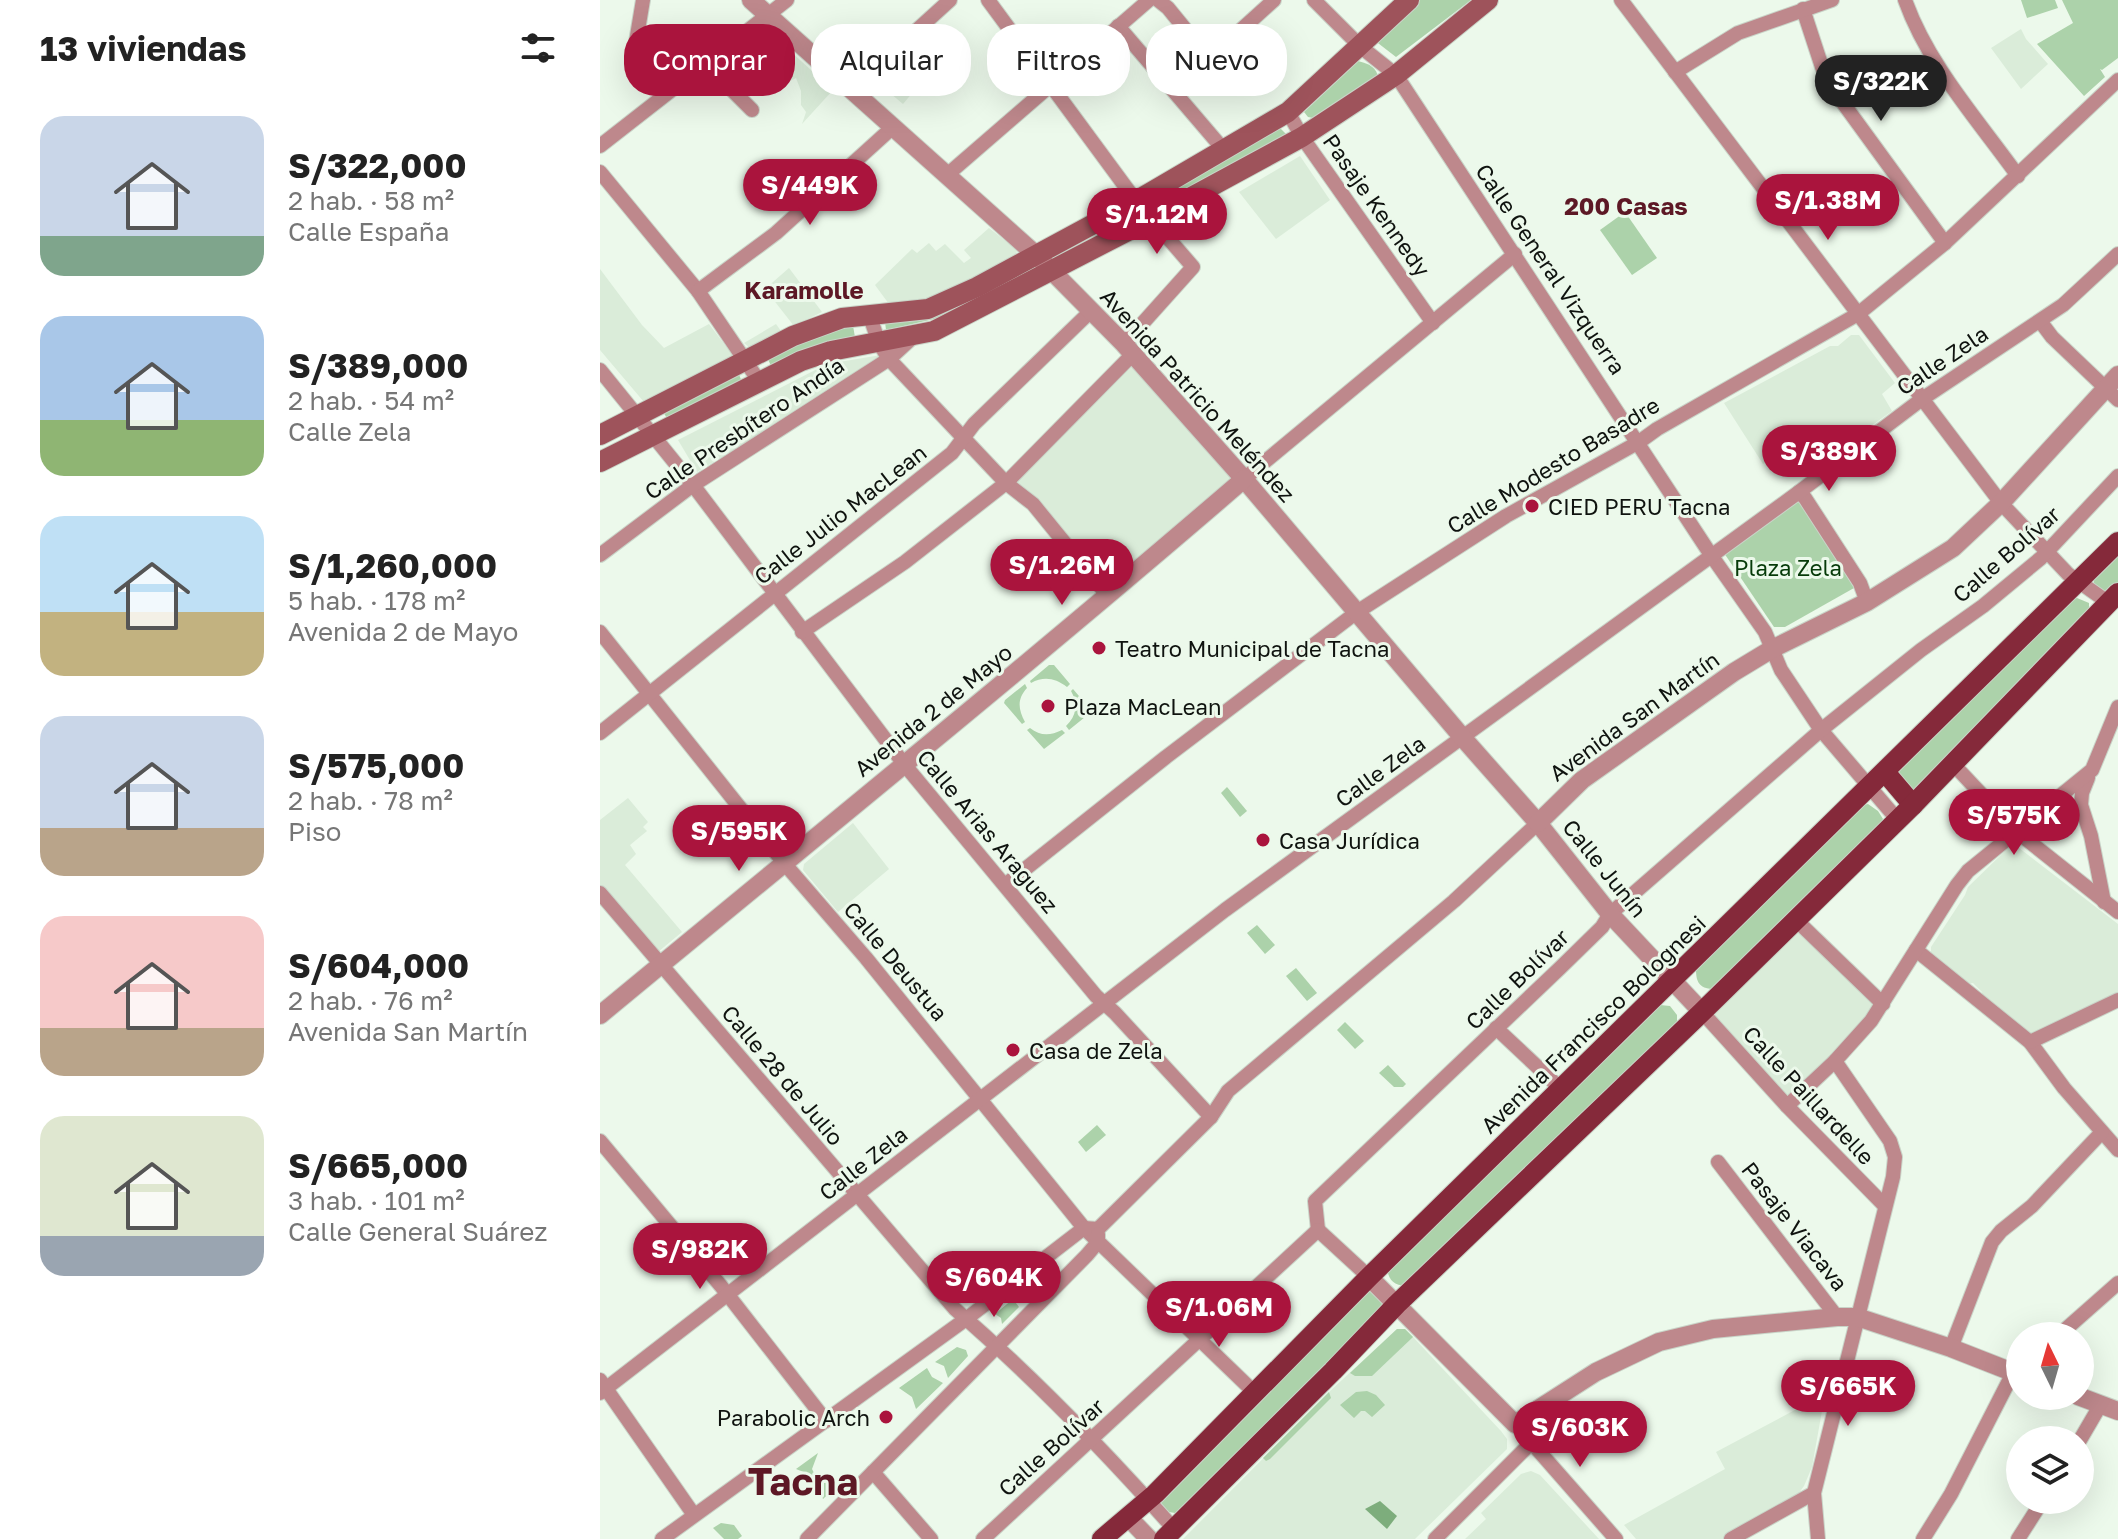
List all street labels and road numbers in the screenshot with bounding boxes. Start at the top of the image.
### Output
street label: Pasaje Kennedy [1318,128,1436,282]
street label: Calle General Vizquerra [1470,159,1632,379]
street label: Avenida Patricio Meléndez [1095,283,1301,507]
street label: Calle Zela [1891,320,1993,400]
street label: Calle Presbítero Andía [639,351,849,505]
street label: Calle Modesto Basadre [1442,391,1664,539]
street label: Calle Julio MacLean [749,438,931,590]
street label: Calle Bolívar [1947,500,2065,608]
street label: Avenida 2 de Mayo [849,638,1017,782]
street label: Avenida San Martín [1544,645,1724,787]
street label: Calle Zela [1330,729,1430,813]
street label: Calle Arias Araguez [912,744,1064,918]
street label: Calle Junín [1557,814,1653,922]
street label: Calle Deustua [838,896,954,1026]
street label: Avenida Francisco Bolognesi [1475,909,1711,1139]
street label: Calle Bolívar [1460,923,1575,1035]
street label: Calle 28 de Julio [717,999,849,1151]
street label: Calle Paillardelle [1738,1020,1880,1170]
street label: Calle Zela [814,1120,912,1206]
street label: Pasaje Viacava [1736,1156,1854,1296]
street label: Calle Bolívar [993,1392,1110,1502]

